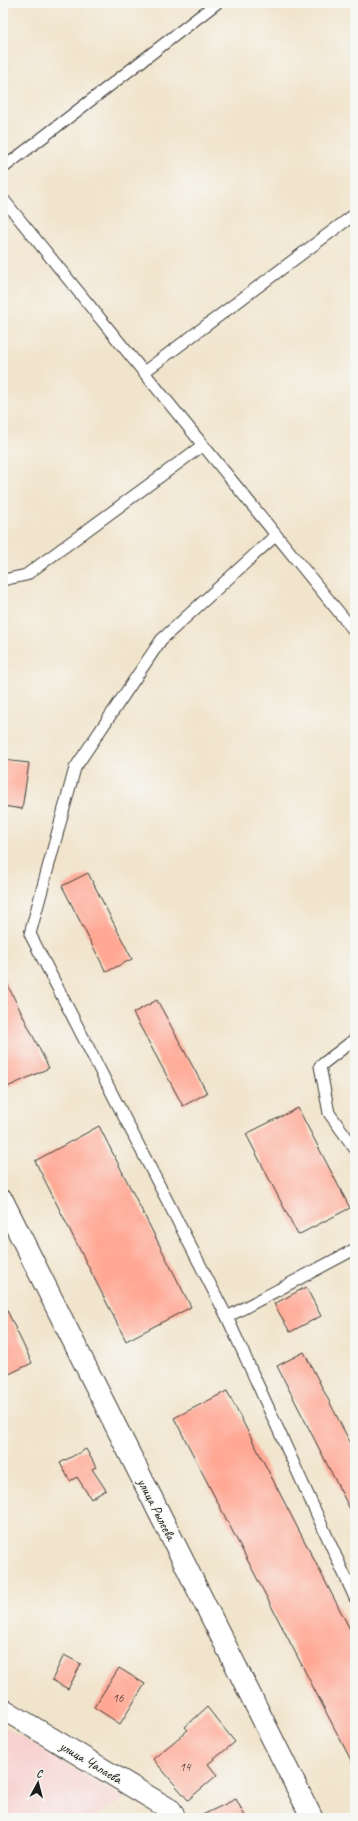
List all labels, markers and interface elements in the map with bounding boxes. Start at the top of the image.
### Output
street label: улица Рылеева [133,1475,180,1544]
house number: 16 [113,1690,124,1706]
street label: улица Чапаева [56,1737,126,1788]
house number: 14 [180,1759,192,1775]
north arrow [18,1763,58,1803]
text: С [36,1766,44,1781]

